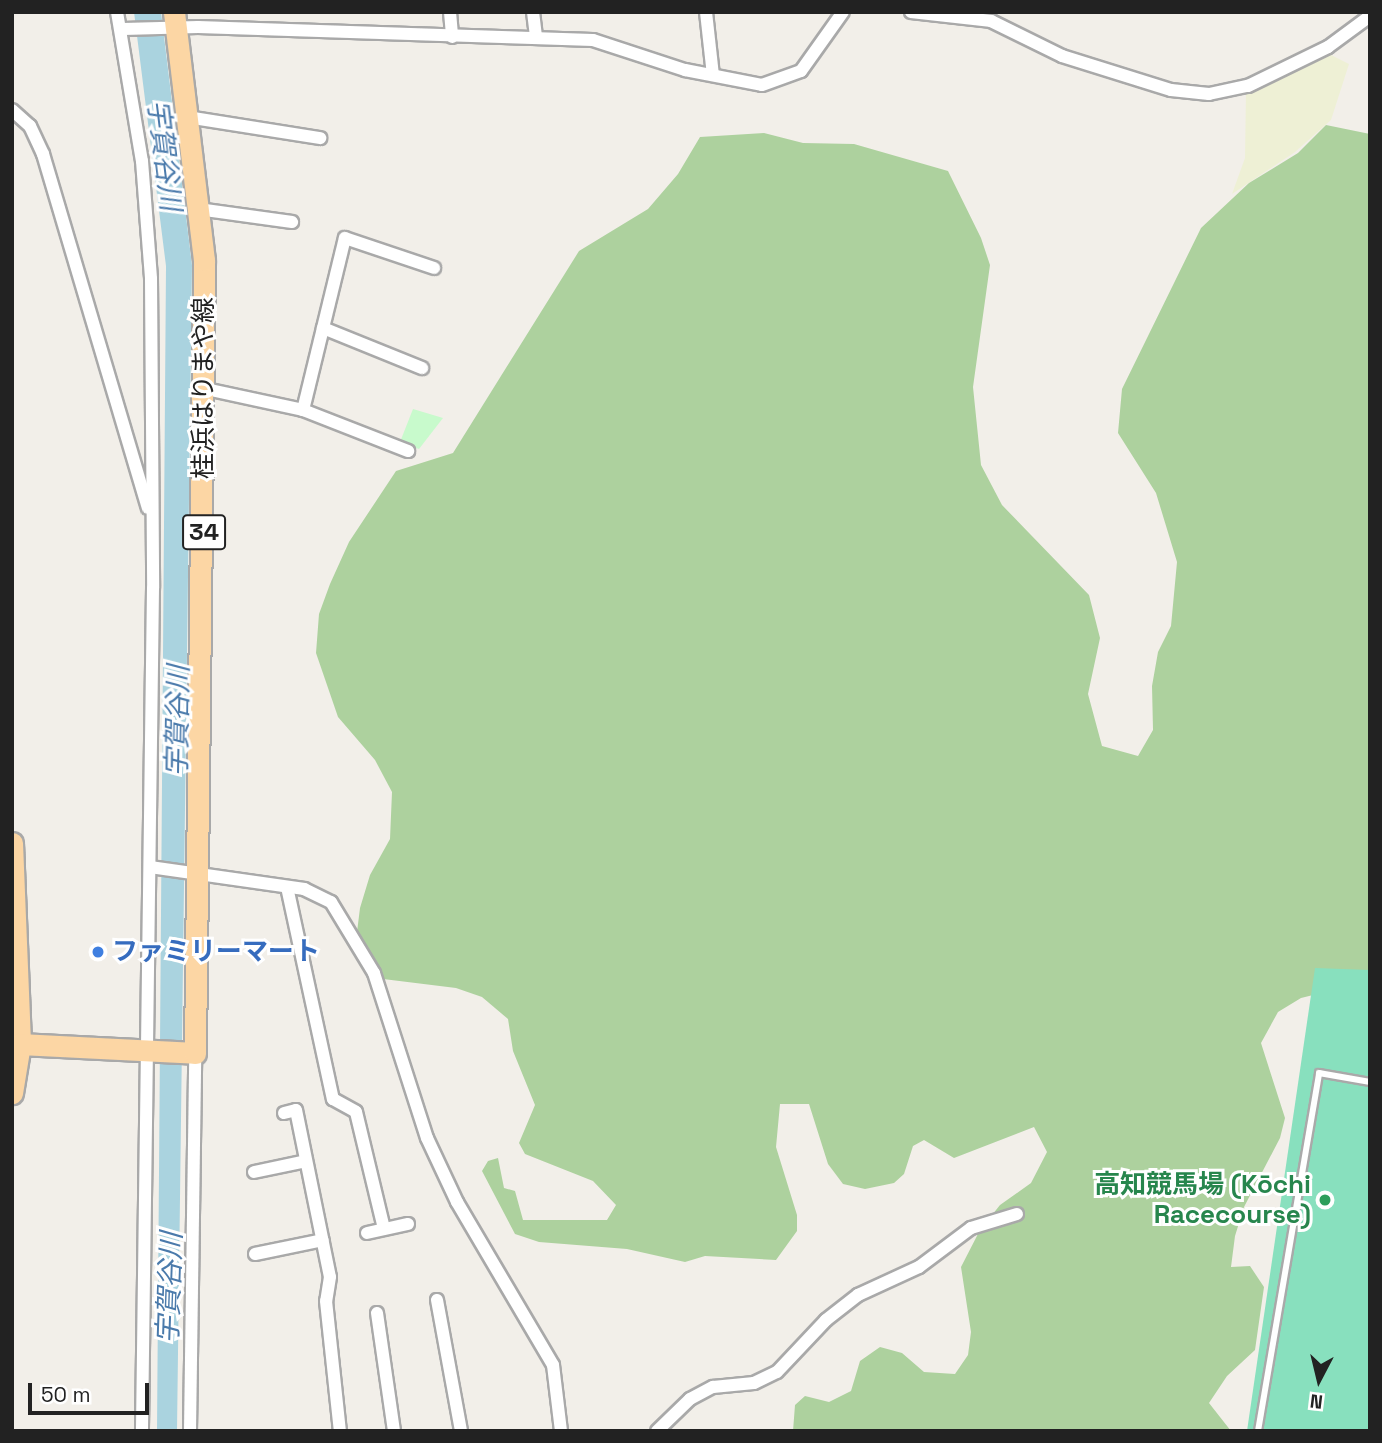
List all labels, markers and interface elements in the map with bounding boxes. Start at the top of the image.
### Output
water label: 宇賀谷川 [142,97,188,213]
street label: 桂浜はりまや線 [188,297,220,479]
road number: 34 [181,512,227,552]
water label: 宇賀谷川 [159,665,195,777]
place label: ファミリーマート [112,936,320,968]
marker: ファミリーマート [90,944,106,960]
place label: 高知競馬場 (Kōchi Racecourse) [1094,1169,1311,1230]
marker: 高知競馬場 (Kōchi Racecourse) [1317,1192,1333,1208]
water label: 宇賀谷川 [150,1231,188,1345]
north arrow [1284,1345,1354,1415]
scale bar [32,1370,152,1414]
text: 50 m [41,1381,91,1408]
text: N [1309,1388,1324,1415]

